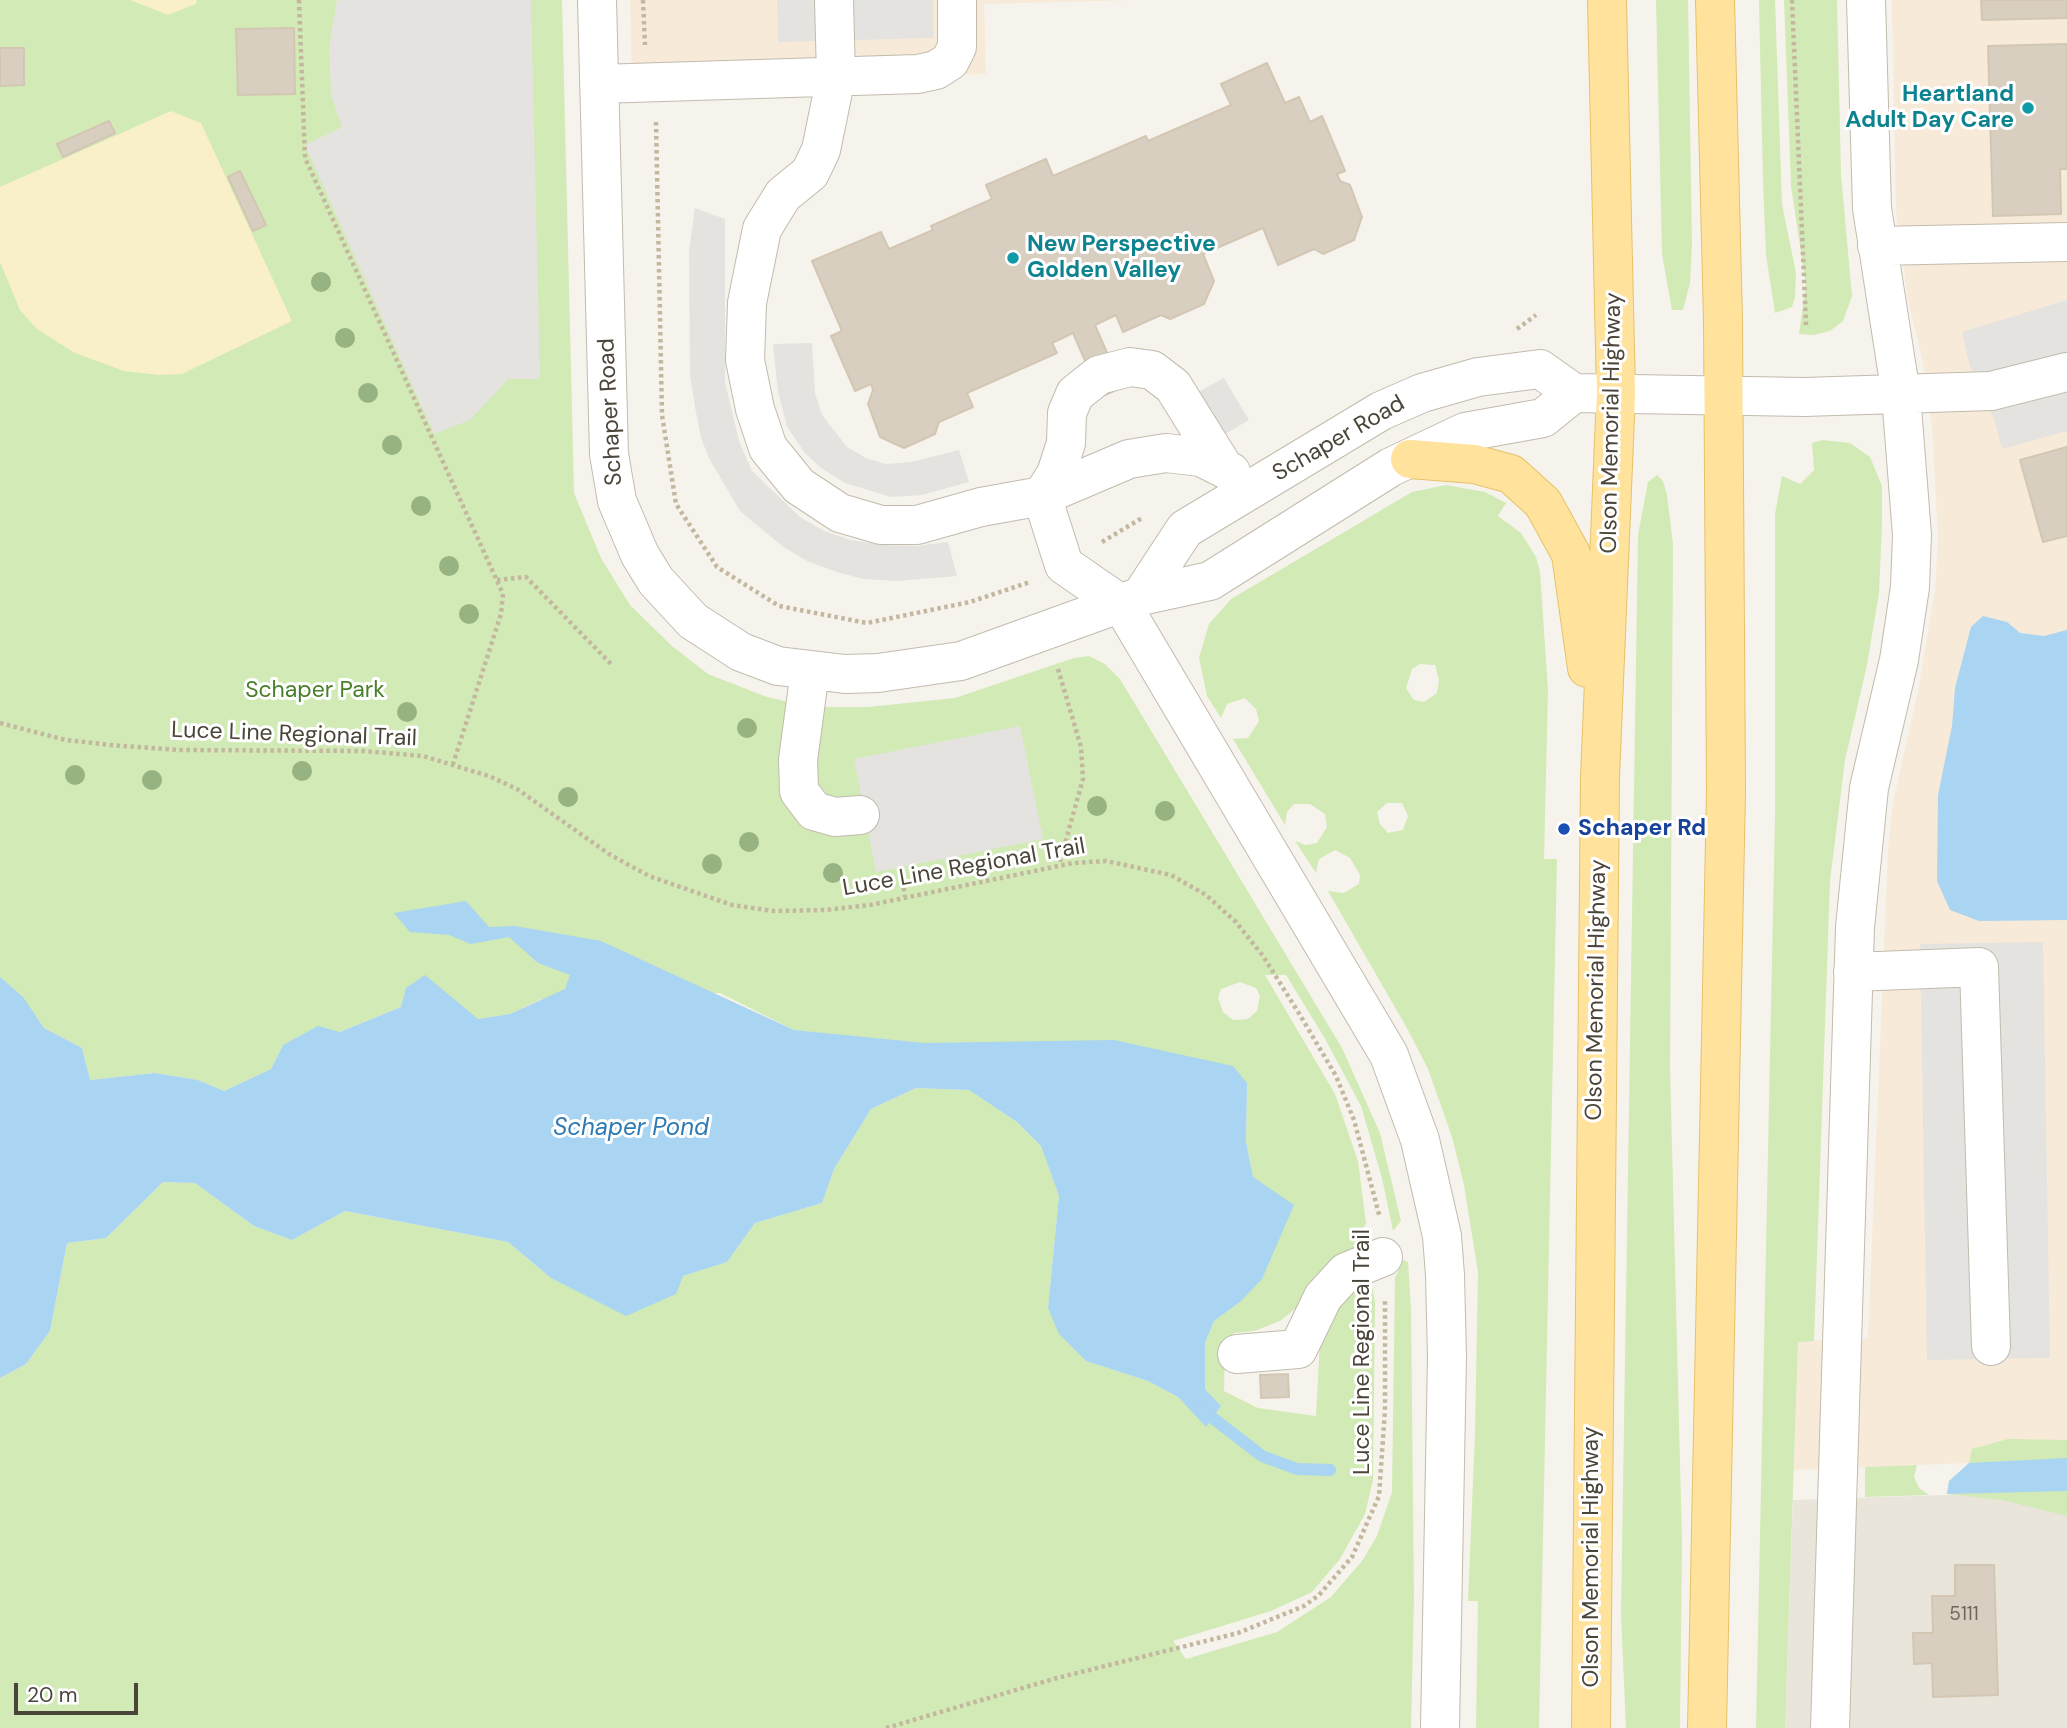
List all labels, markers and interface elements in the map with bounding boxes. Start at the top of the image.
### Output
place label: Heartland Adult Day Care [1845,81,2014,135]
marker: Heartland Adult Day Care [2020,100,2036,116]
place label: New Perspective Golden Valley [1027,231,1216,285]
marker: New Perspective Golden Valley [1005,250,1021,266]
street label: Olson Memorial Highway [1596,292,1628,554]
street label: Schaper Road [593,337,629,487]
street label: Schaper Road [1268,390,1410,488]
park label: Schaper Park [245,677,385,705]
street label: Luce Line Regional Trail [171,717,417,753]
place label: Schaper Rd [1578,815,1706,843]
marker: Schaper Rd [1556,821,1572,837]
street label: Luce Line Regional Trail [841,833,1087,903]
street label: Olson Memorial Highway [1581,859,1613,1121]
water label: Schaper Pond [553,1115,709,1143]
street label: Luce Line Regional Trail [1349,1229,1377,1475]
street label: Olson Memorial Highway [1578,1426,1606,1688]
house number: 5111 [1949,1604,1979,1626]
scale bar [18,1668,142,1712]
text: 20 m [27,1681,78,1709]

